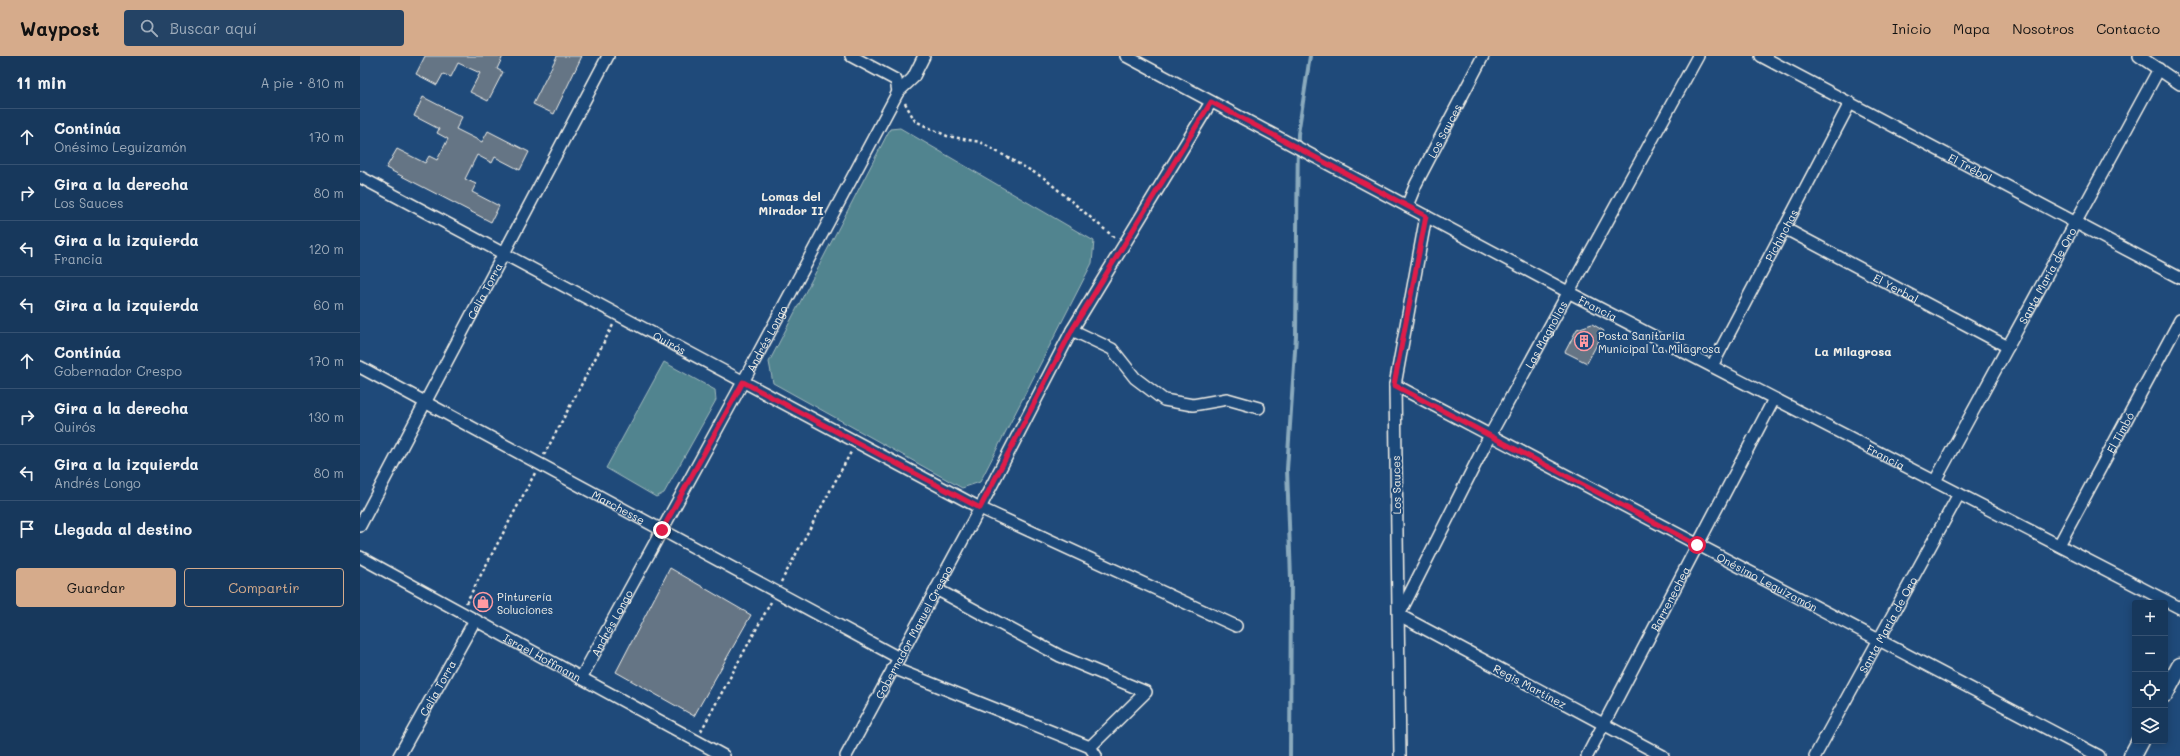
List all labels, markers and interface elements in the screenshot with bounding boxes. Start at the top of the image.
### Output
search box [124,10,404,46]
text: Waypost [20,16,100,41]
icon: search [138,17,160,39]
text: Buscar aquí [170,18,257,38]
text: Inicio [1892,19,1931,38]
text: Mapa [1953,19,1990,38]
text: Nosotros [2012,19,2074,38]
text: Contacto [2096,19,2160,38]
text: 11 min [16,71,66,93]
text: A pie · 810 m [261,74,344,91]
street label: Los Sauces [1424,101,1464,160]
text: Continúa [54,118,121,138]
icon: ahead [16,126,38,148]
text: 170 m [308,128,344,145]
text: Onésimo Leguizamón [54,138,186,155]
street label: El Trébol [1946,149,1995,185]
text: Gira a la derecha [54,174,188,194]
icon: right [16,182,38,204]
text: 80 m [314,184,344,201]
district label: Lomas del Mirador II [758,188,824,218]
text: Los Sauces [54,194,124,211]
street label: Pichinchas [1761,206,1801,264]
street label: Santa María de Oro [2014,224,2079,326]
text: Gira a la izquierda [54,230,199,250]
icon: left [16,238,38,260]
text: 120 m [308,240,344,257]
text: Francia [54,250,103,267]
street label: Celia Torra [463,260,505,322]
street label: El Yerbal [1871,270,1921,306]
street label: Francia [1576,291,1620,324]
icon: left [16,294,38,316]
text: Gira a la izquierda [54,295,199,315]
text: 60 m [314,296,344,313]
street label: Las Magnolias [1521,298,1570,371]
street label: Andrés Longo [742,302,791,374]
street label: Quirós [650,327,689,357]
place label: Posta Sanitariia Municipal La Milagrosa [1598,328,1721,356]
building icon: Posta Sanitariia Municipal La Milagrosa [1573,330,1595,352]
text: Continúa [54,342,121,362]
district label: La Milagrosa [1814,343,1892,359]
icon: ahead [16,350,38,372]
text: 170 m [308,352,344,369]
text: Gobernador Crespo [54,362,182,379]
text: Gira a la derecha [54,398,188,418]
icon: right [16,406,38,428]
text: 130 m [308,408,344,425]
street label: El Timbó [2102,409,2137,455]
text: Quirós [54,418,96,435]
street label: Francia [1864,440,1908,472]
text: Gira a la izquierda [54,454,199,474]
street label: Los Sauces [1388,455,1404,515]
icon: left [16,462,38,484]
text: 80 m [314,464,344,481]
text: Andrés Longo [54,474,141,491]
street label: Marchesse [590,486,648,527]
icon: arrive [16,518,38,540]
text: Llegada al destino [54,519,192,539]
route end [653,521,671,539]
route start [1688,536,1706,554]
street label: Onésimo Leguizamón [1714,548,1821,614]
street label: Gobernador Manuel Crespo [871,562,955,701]
street label: Barrenechea [1647,563,1693,633]
button: Guardar [16,568,176,607]
button: Compartir [184,568,344,607]
street label: Santa María de Oro [1855,573,1920,675]
street label: Andrés Longo [587,586,636,659]
place label: Pinturería Soluciones [497,589,553,617]
shop icon: Pinturería Soluciones [472,591,494,613]
map controls [2132,600,2168,744]
button: + [2132,600,2168,636]
street label: Israel Hoffmann [501,629,584,684]
button: − [2132,636,2168,672]
street label: Celia Torra [415,657,459,719]
street label: Regis Martínez [1491,660,1569,712]
button: locate [2132,672,2168,708]
button: layers [2132,708,2168,744]

